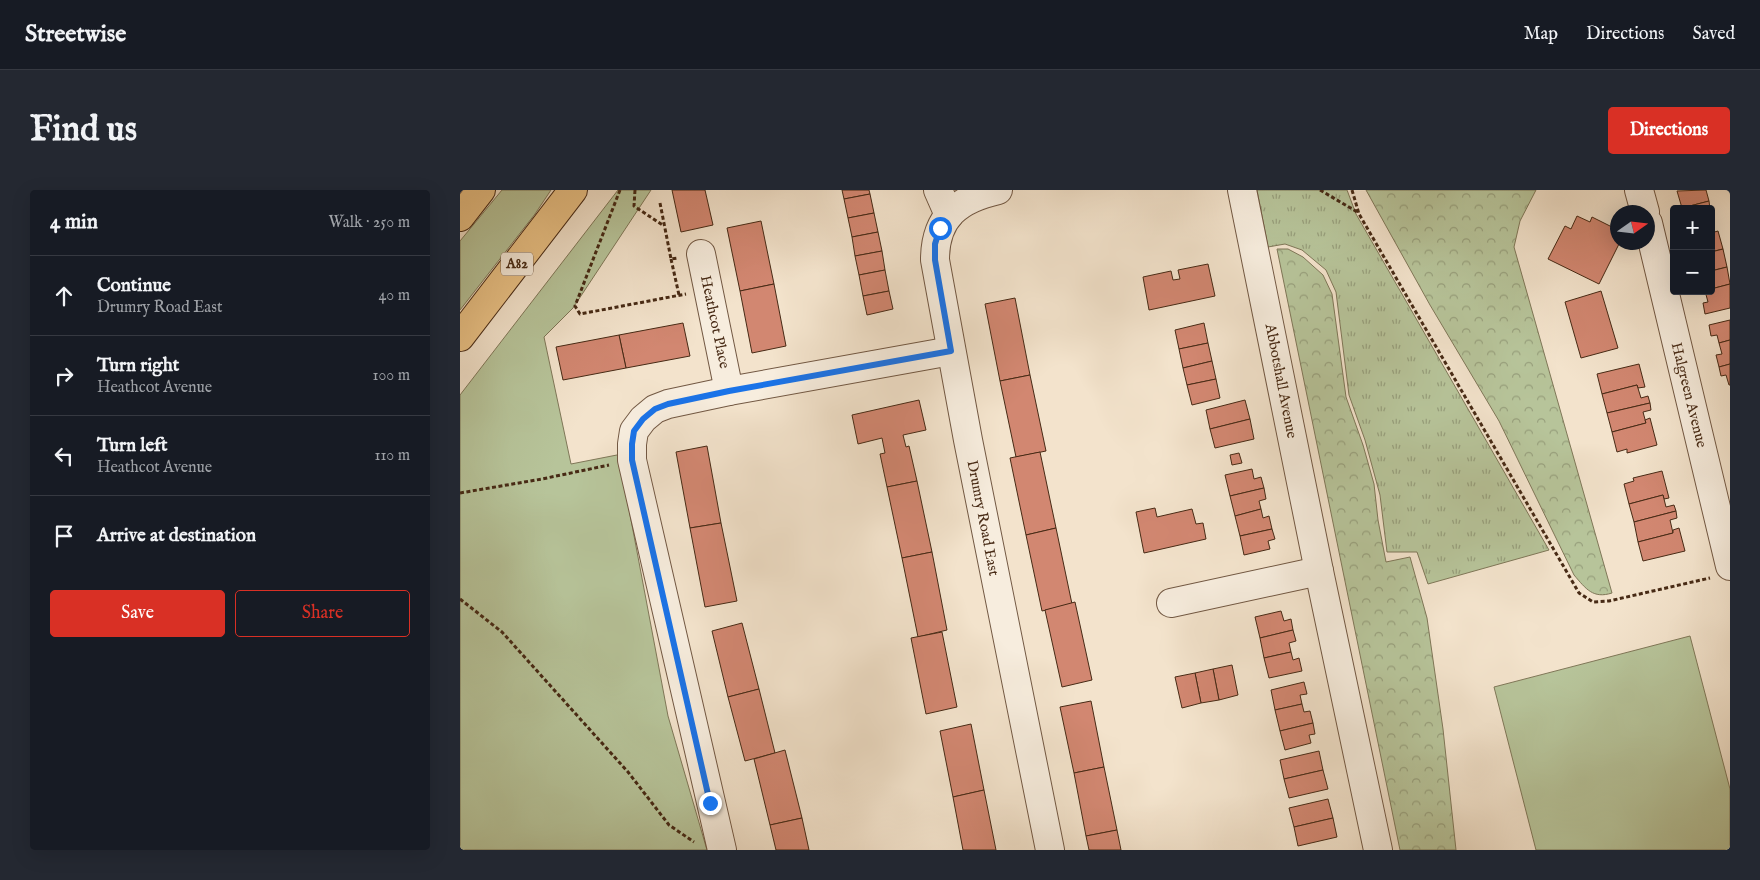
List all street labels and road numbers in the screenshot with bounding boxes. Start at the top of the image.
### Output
road number: A82 [501,252,533,276]
street label: Heathcot Place [696,274,734,370]
street label: Abbotshall Avenue [1260,321,1301,440]
street label: Halgreen Avenue [1667,340,1711,450]
street label: Drumry Road East [962,458,1004,578]

